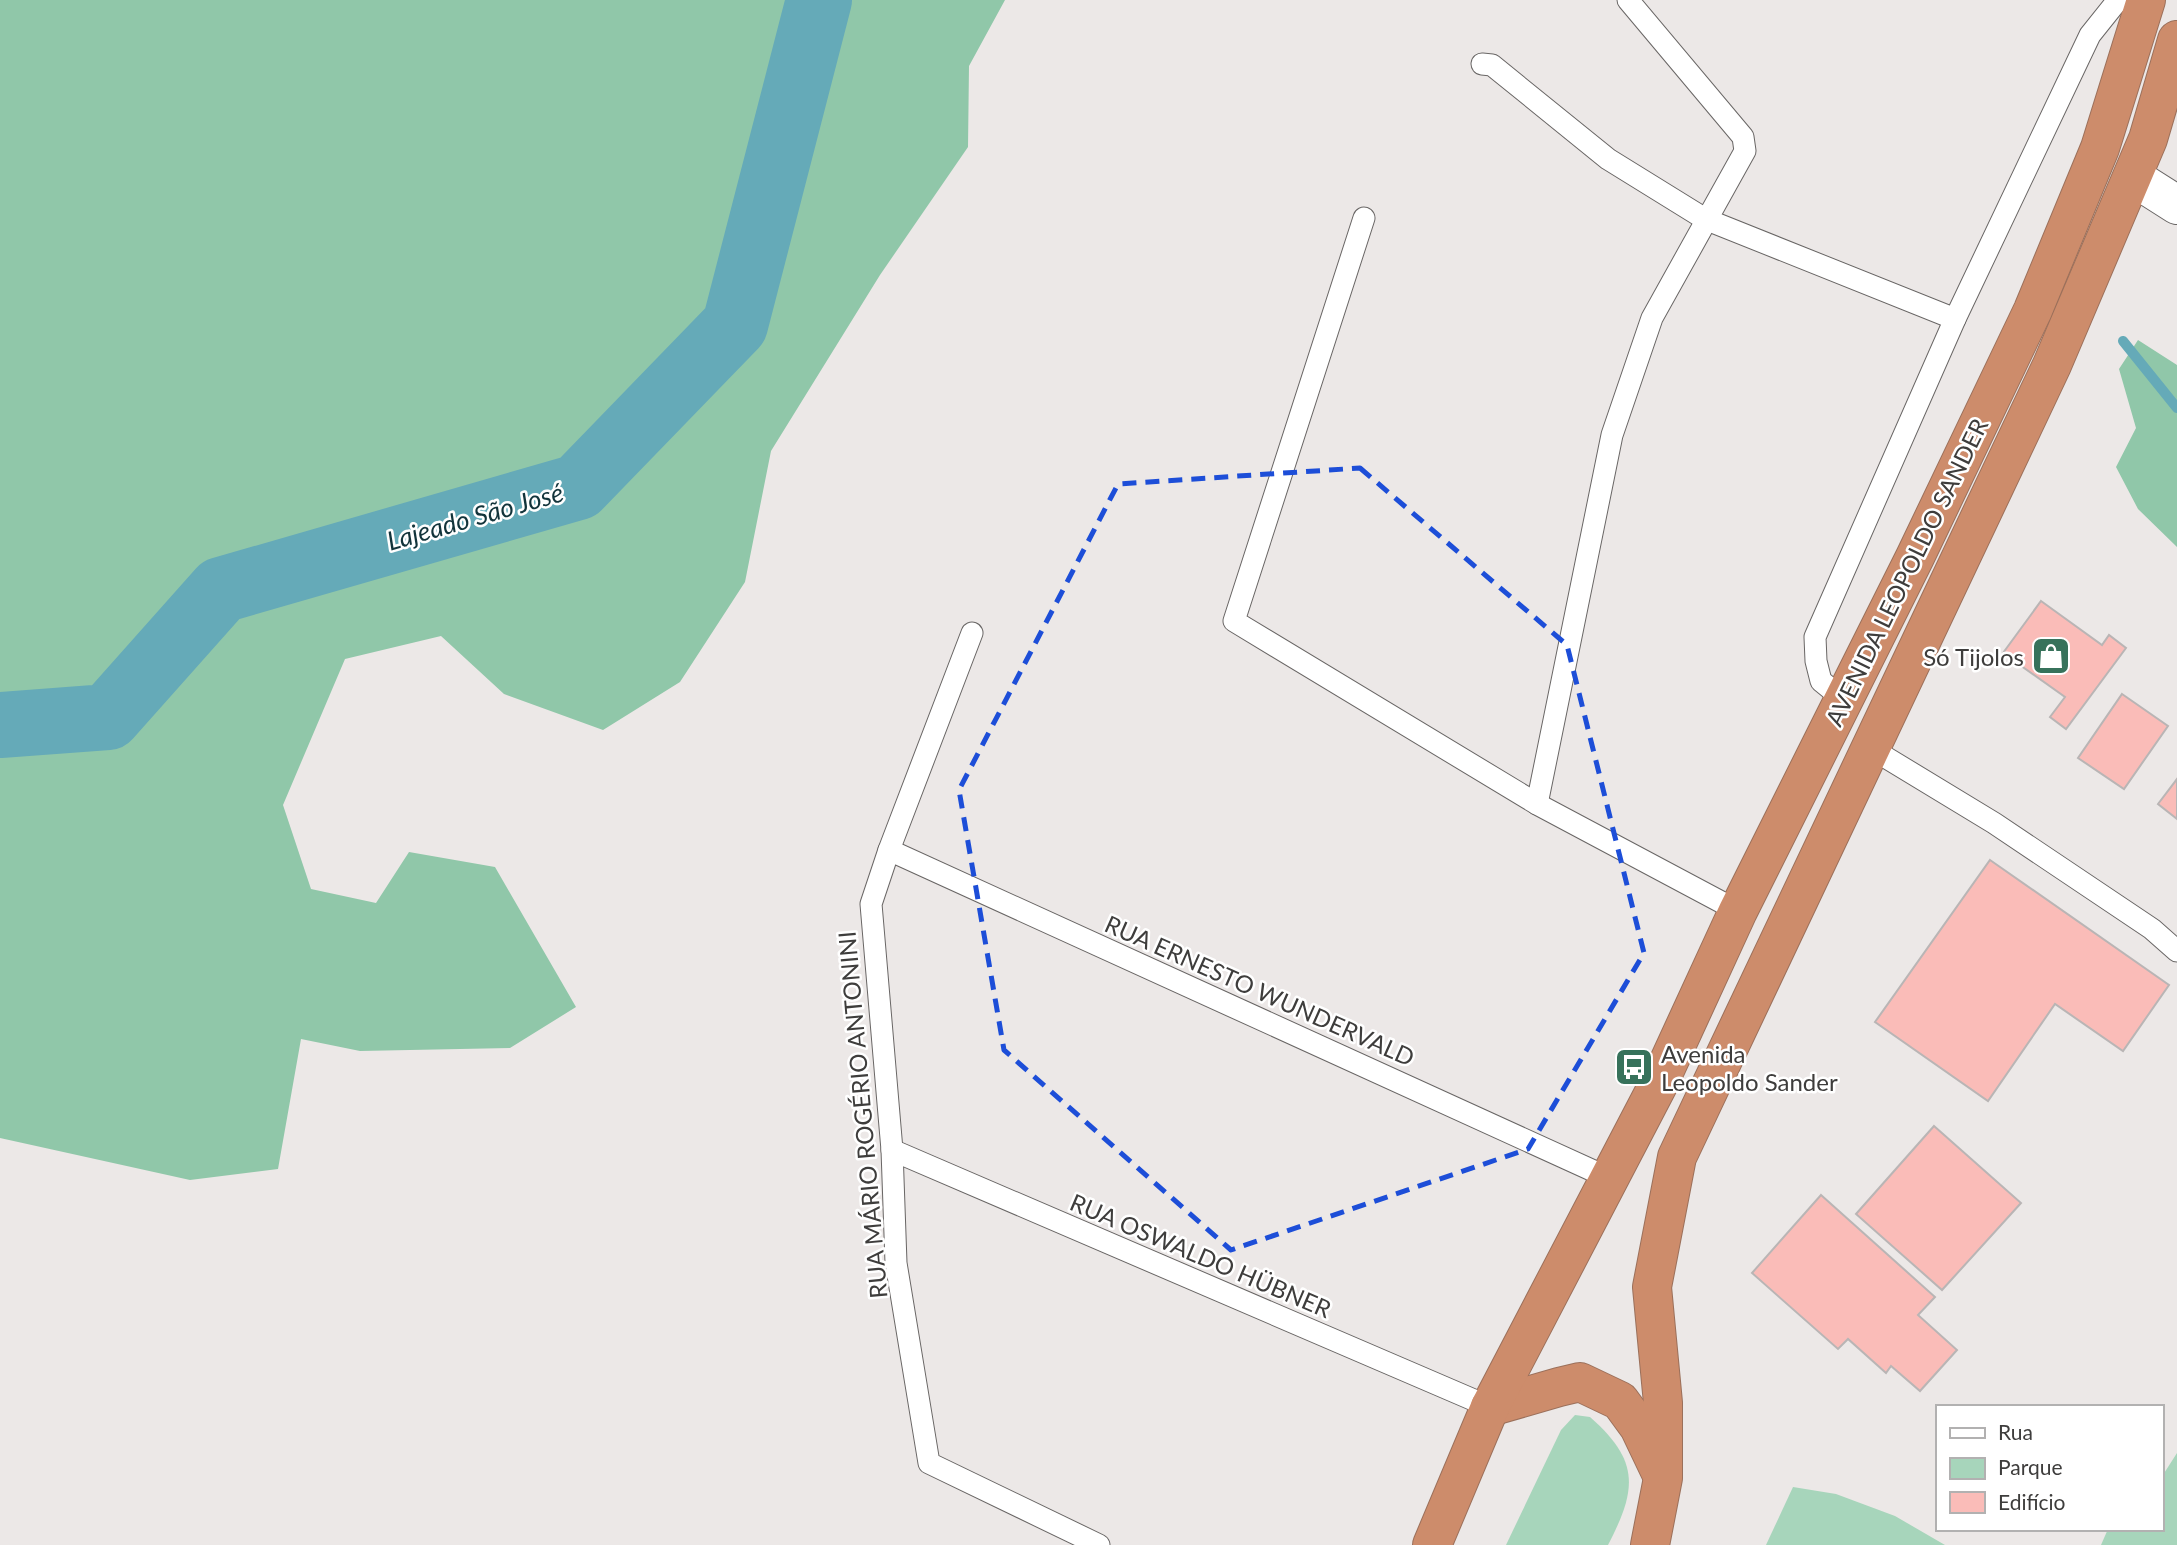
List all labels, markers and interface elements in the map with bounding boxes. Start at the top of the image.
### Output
street label: AVENIDA LEOPOLDO SANDER [1819,414,1993,730]
water label: Lajeado São José [383,476,567,556]
shop icon: Só Tijolos [2030,635,2072,677]
place label: Só Tijolos [1923,642,2024,671]
street label: RUA ERNESTO WUNDERVALD [1101,908,1419,1072]
street label: RUA MÁRIO ROGÉRIO ANTONINI [831,930,893,1300]
place label: Avenida Leopoldo Sander [1661,1039,1838,1096]
bus stop icon: Avenida Leopoldo Sander [1613,1046,1655,1088]
street label: RUA OSWALDO HÜBNER [1066,1187,1336,1323]
legend [1936,1405,2163,1531]
text: Rua [1998,1419,2033,1444]
text: Parque [1998,1454,2063,1479]
text: Edifício [1998,1489,2066,1514]

